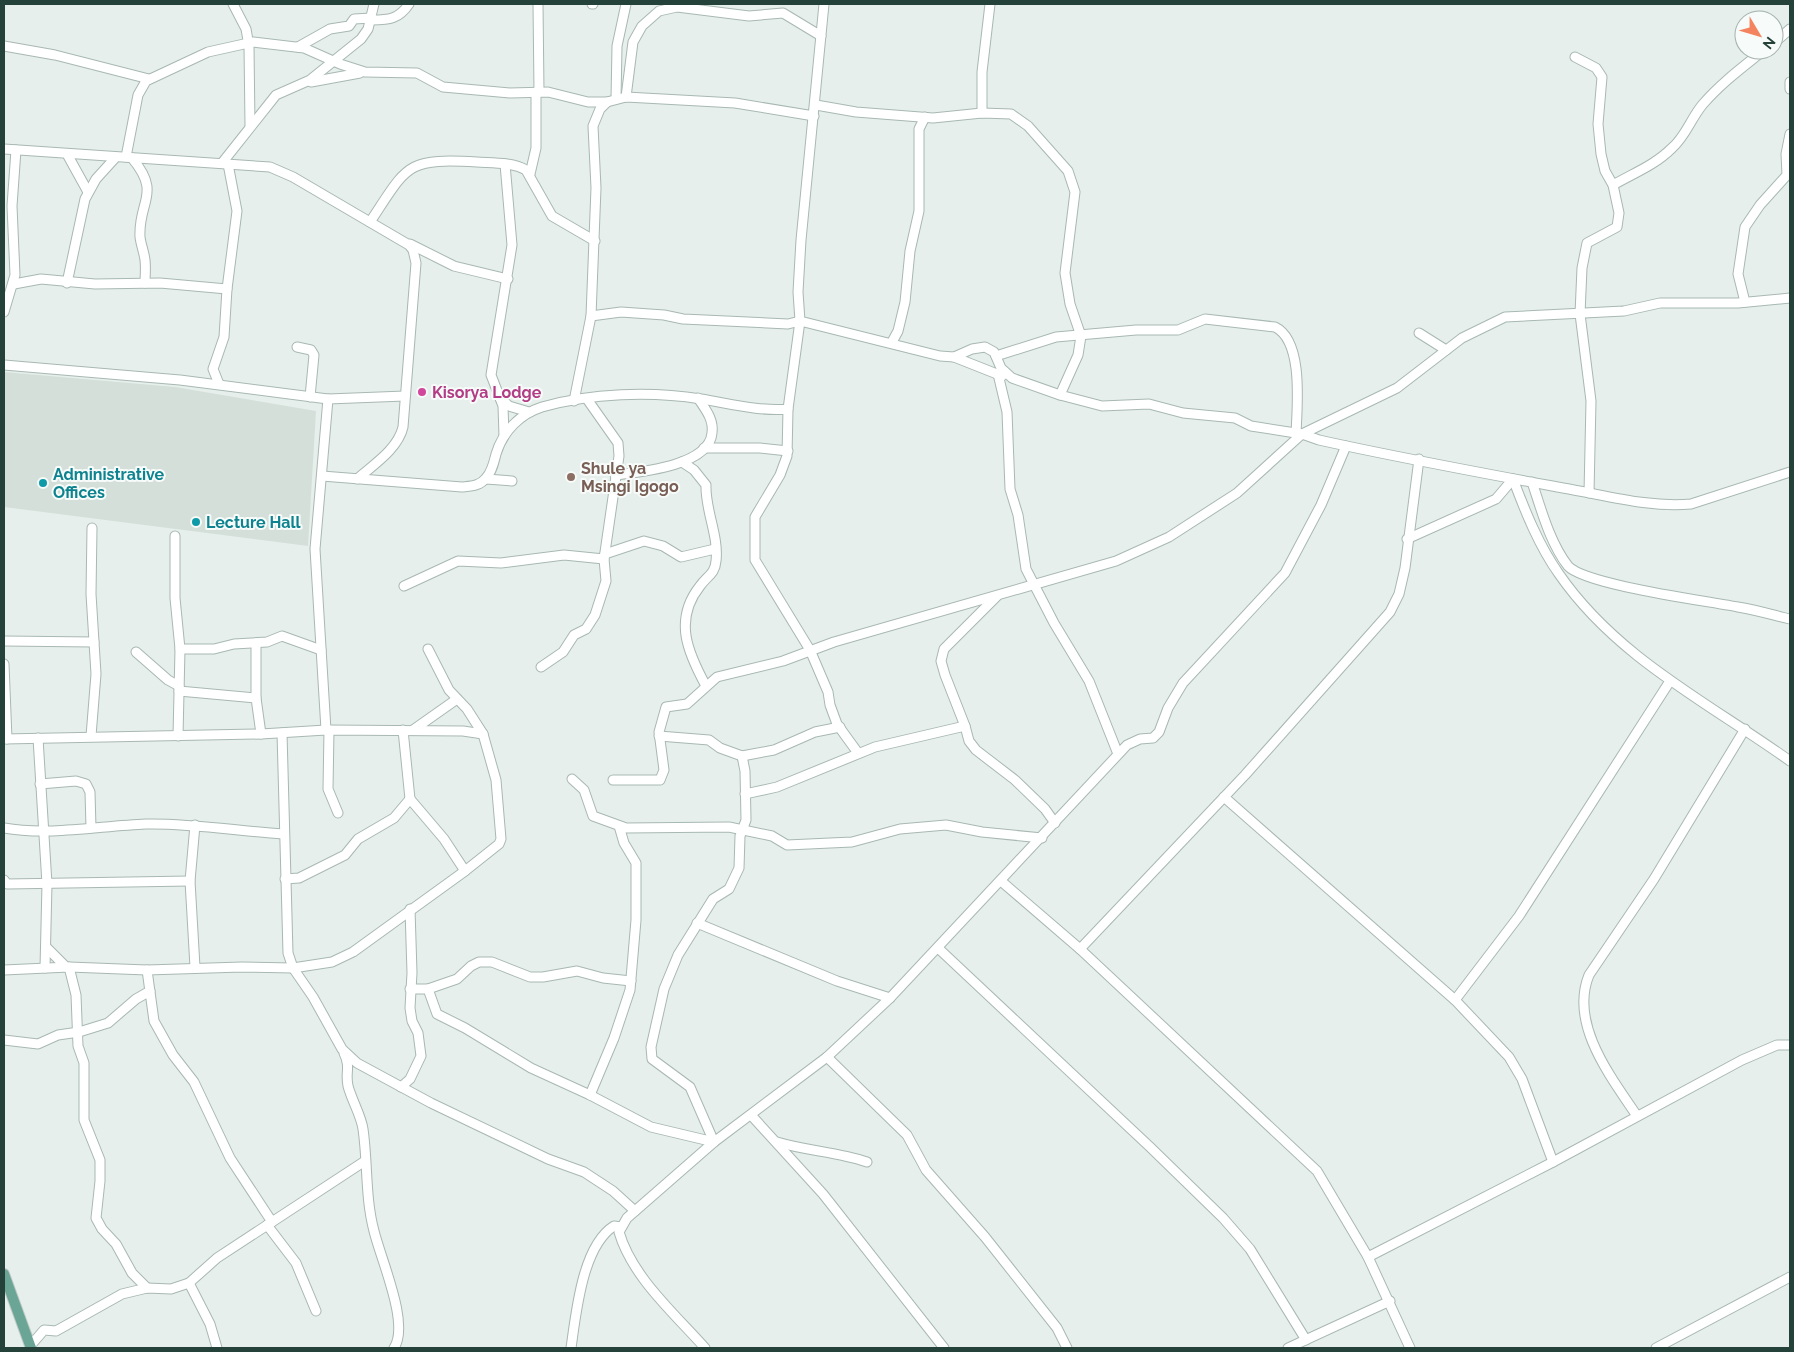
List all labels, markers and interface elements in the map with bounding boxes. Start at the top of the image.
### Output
north arrow [1734,10,1784,60]
text: N [1760,34,1779,52]
place label: Kisorya Lodge [432,383,542,402]
marker: Kisorya Lodge [416,386,428,398]
place label: Shule ya Msingi Igogo [581,459,679,496]
place label: Administrative Offices [53,465,165,502]
marker: Shule ya Msingi Igogo [565,471,577,483]
marker: Administrative Offices [37,477,49,489]
place label: Lecture Hall [206,513,302,532]
marker: Lecture Hall [190,516,202,528]

